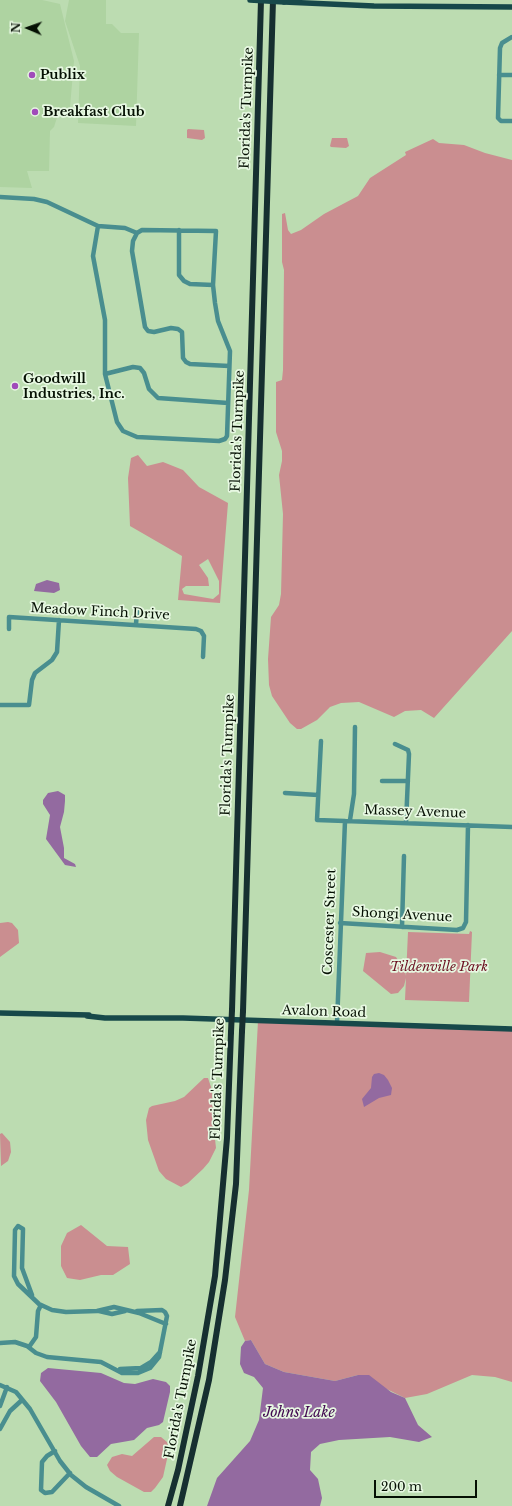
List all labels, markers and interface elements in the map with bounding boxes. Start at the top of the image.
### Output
north arrow [8,8,48,48]
text: N [9,22,23,33]
street label: Florida's Turnpike [237,47,257,169]
place label: Publix [40,67,85,83]
marker: Publix [27,70,37,80]
place label: Breakfast Club [43,104,144,120]
marker: Breakfast Club [30,107,40,117]
street label: Florida's Turnpike [228,370,248,492]
place label: Goodwill Industries, Inc. [23,371,125,402]
marker: Goodwill Industries, Inc. [10,381,20,391]
street label: Meadow Finch Drive [30,601,170,623]
street label: Florida's Turnpike [218,694,238,816]
street label: Massey Avenue [364,802,466,822]
street label: Coscester Street [320,868,340,976]
street label: Shongi Avenue [352,905,452,925]
park label: Tildenville Park [390,959,488,975]
street label: Avalon Road [282,1003,366,1021]
street label: Florida's Turnpike [208,1018,228,1140]
street label: Florida's Turnpike [162,1338,200,1460]
water label: Johns Lake [263,1405,335,1421]
scale bar [376,1472,479,1498]
text: 200 m [381,1479,422,1494]

